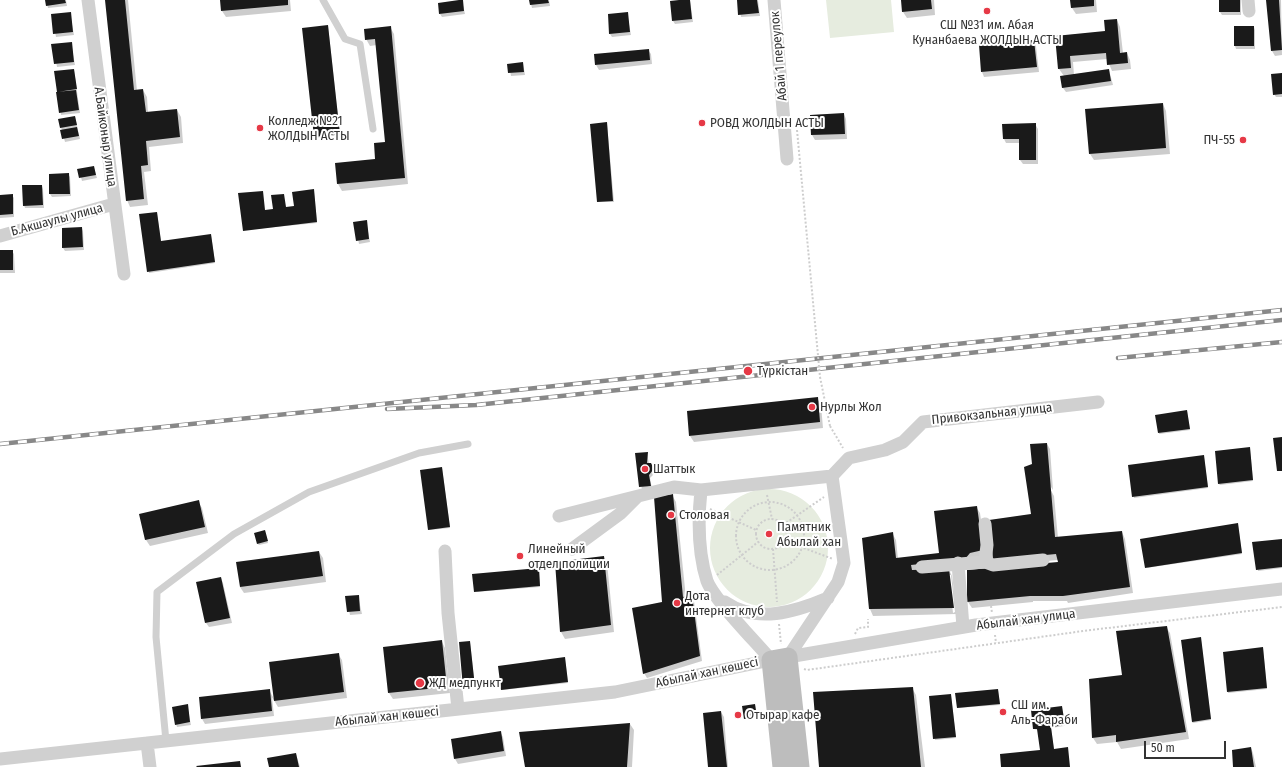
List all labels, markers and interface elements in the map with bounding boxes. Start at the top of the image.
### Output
marker: СШ №31 им. Абая Кунанбаева ЖОЛДЫН АСТЫ [982,6,992,16]
street label: Абай 1 переулок [767,11,791,101]
place label: СШ №31 им. Абая Кунанбаева ЖОЛДЫН АСТЫ [912,17,1062,48]
street label: А.Байконыр улица [90,86,120,188]
place label: Колледж №21 ЖОЛДЫН АСТЫ [268,113,350,144]
place label: РОВД ЖОЛДЫН АСТЫ [710,115,824,131]
marker: РОВД ЖОЛДЫН АСТЫ [697,118,707,128]
marker: Колледж №21 ЖОЛДЫН АСТЫ [255,123,265,133]
place label: ПЧ-55 [1204,132,1235,148]
marker: ПЧ-55 [1238,135,1248,145]
street label: Б.Акшаулы улица [9,200,105,240]
place label: Түркістан [757,363,808,379]
marker: Түркістан [742,365,754,377]
place label: Нурлы Жол [820,399,882,415]
street label: Привокзальная улица [931,400,1053,428]
marker: Нурлы Жол [807,402,817,412]
place label: Шаттык [653,461,695,477]
marker: Шаттык [640,464,650,474]
place label: Столовая [679,507,729,523]
marker: Столовая [666,510,676,520]
place label: Памятник Абылай хан [777,519,841,550]
marker: Памятник Абылай хан [764,529,774,539]
place label: Линейный отдел полиции [528,541,610,572]
marker: Линейный отдел полиции [515,551,525,561]
place label: Дота интернет клуб [685,588,764,619]
marker: Дота интернет клуб [672,598,682,608]
street label: Абылай хан улица [976,606,1076,634]
street label: Абылай хан көшесі [654,655,760,691]
place label: ЖД медпункт [429,675,501,691]
marker: ЖД медпункт [414,677,426,689]
place label: СШ им. Аль-Фараби [1011,697,1078,728]
street label: Абылай хан көшесі [334,704,440,730]
place label: Отырар кафе [746,707,819,723]
marker: СШ им. Аль-Фараби [998,707,1008,717]
marker: Отырар кафе [733,710,743,720]
scale bar [1146,733,1228,759]
text: 50 m [1151,741,1175,755]

